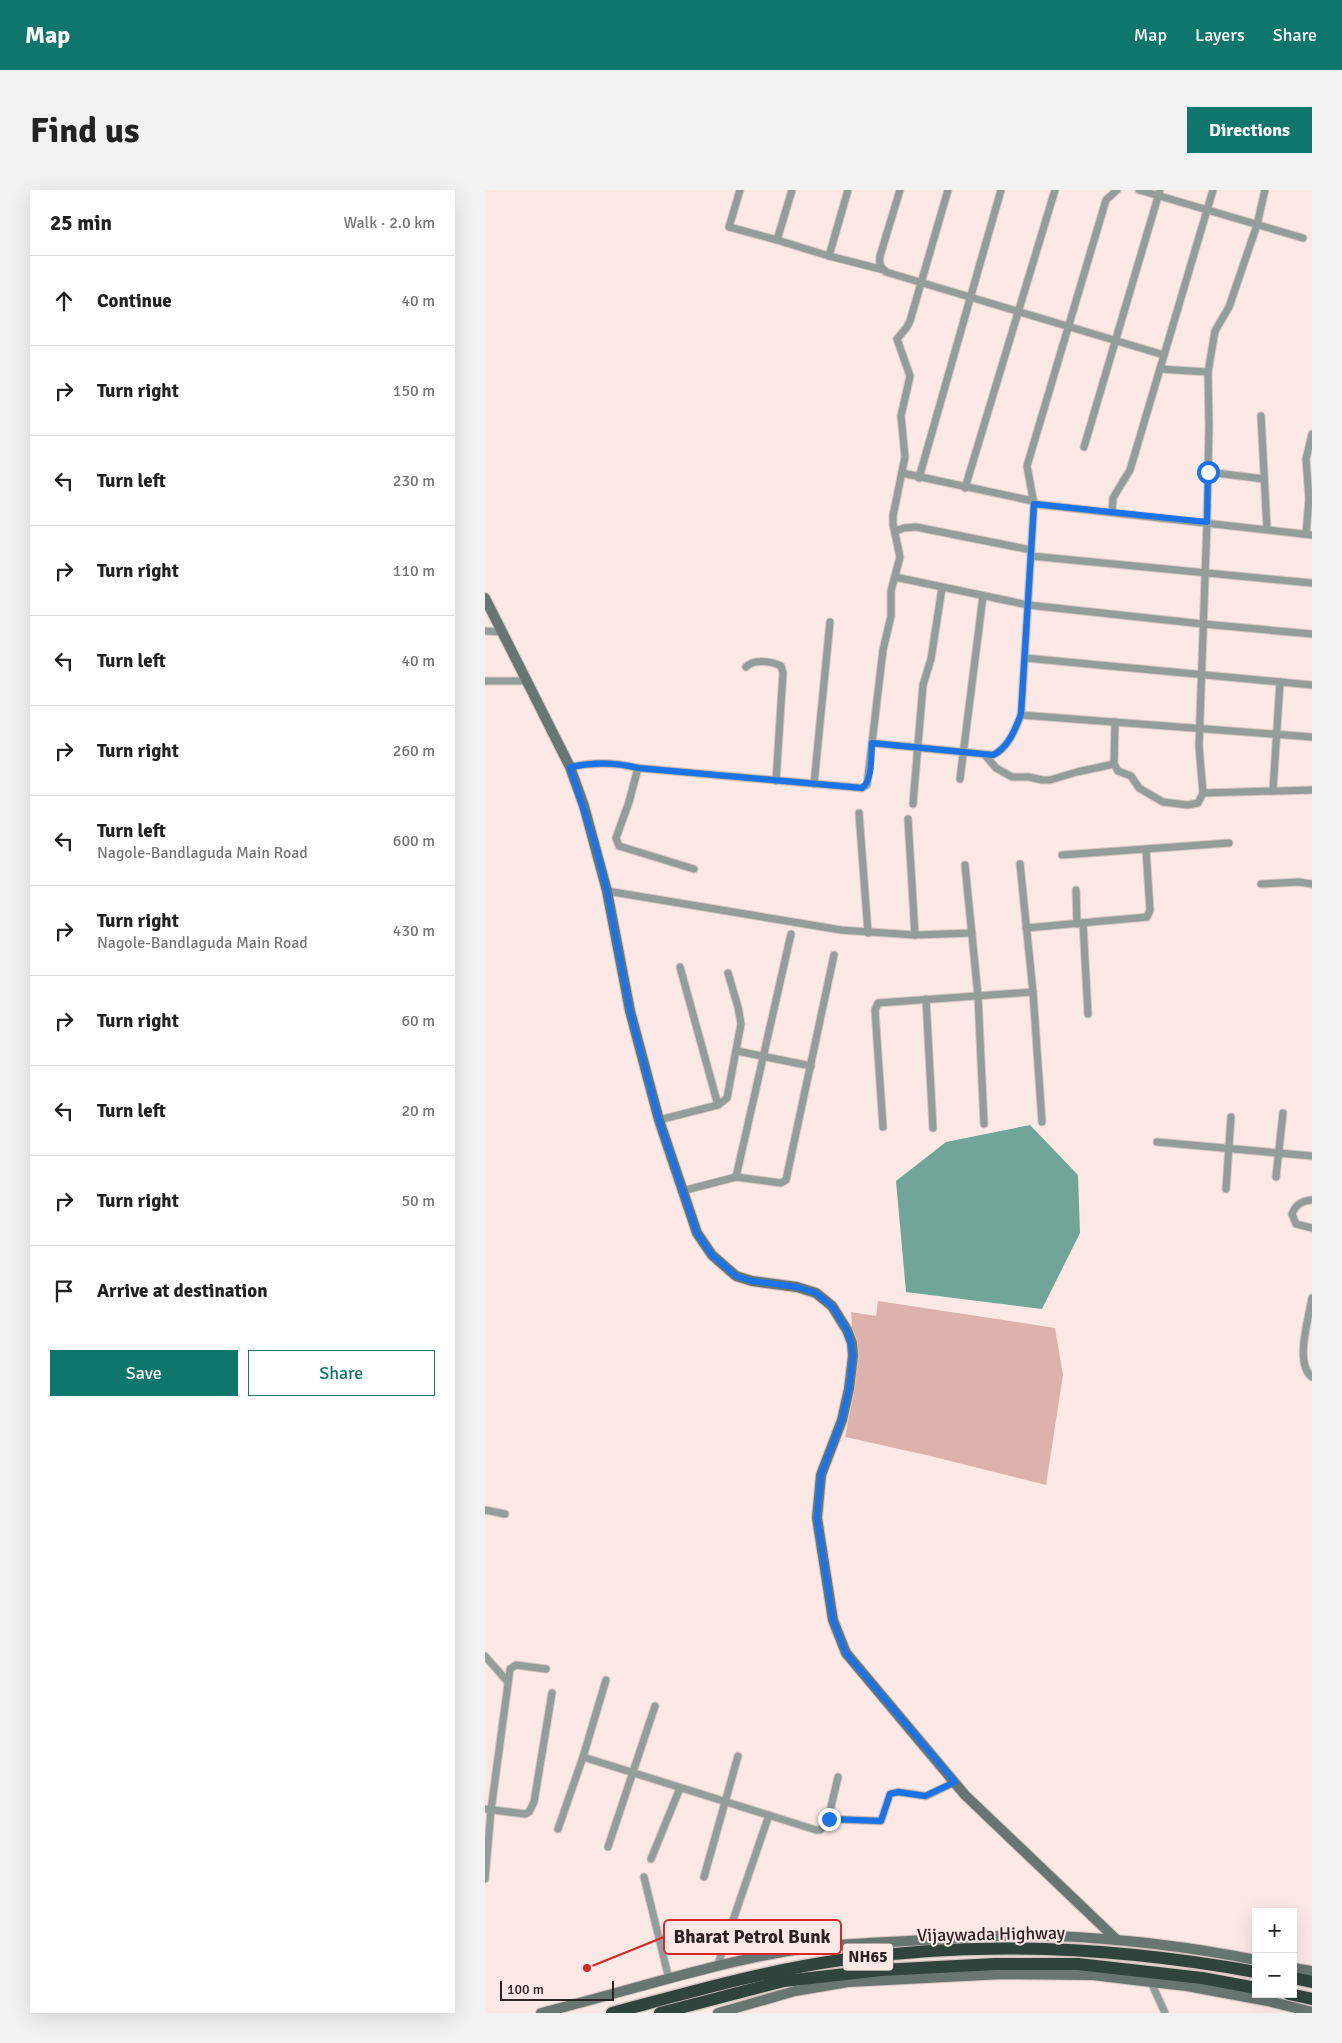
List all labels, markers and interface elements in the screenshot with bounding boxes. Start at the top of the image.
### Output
text: Map [25,20,70,50]
text: Map [1134,24,1167,46]
text: Layers [1195,24,1245,46]
text: Share [1273,24,1317,46]
button: Directions [1187,107,1312,153]
text: Find us [30,109,140,152]
text: 25 min [50,210,112,236]
text: Walk · 2.0 km [343,213,435,233]
icon: ahead [50,287,78,315]
text: Continue [97,289,172,313]
text: 40 m [401,291,435,311]
icon: right [50,377,78,405]
text: Turn right [97,379,179,403]
text: 150 m [393,381,435,401]
route start [1197,461,1220,484]
icon: left [50,467,78,495]
text: Turn left [97,469,166,493]
text: 230 m [393,471,435,491]
icon: right [50,557,78,585]
text: Turn right [97,559,179,583]
text: 110 m [393,561,435,581]
icon: left [50,647,78,675]
text: Turn left [97,649,166,673]
text: 40 m [401,651,435,671]
icon: right [50,737,78,765]
text: Turn right [97,739,179,763]
text: 260 m [393,741,435,761]
text: Turn left [97,819,166,843]
icon: left [50,827,78,855]
text: 600 m [393,831,435,851]
text: Nagole-Bandlaguda Main Road [97,843,308,863]
text: Turn right [97,909,179,933]
icon: right [50,917,78,945]
text: 430 m [393,921,435,941]
text: Nagole-Bandlaguda Main Road [97,933,308,953]
icon: right [50,1007,78,1035]
text: Turn right [97,1009,179,1033]
text: 60 m [401,1011,435,1031]
icon: left [50,1097,78,1125]
text: Turn left [97,1099,166,1123]
text: 20 m [401,1101,435,1121]
icon: right [50,1187,78,1215]
text: Turn right [97,1189,179,1213]
text: 50 m [401,1191,435,1211]
icon: arrive [50,1277,78,1305]
text: Arrive at destination [97,1279,268,1303]
button: Save [50,1350,238,1396]
button: Share [248,1350,435,1396]
route end [818,1808,841,1831]
map controls [1252,1908,1297,1998]
button: + [1252,1908,1297,1953]
callout: Bharat Petrol Bunk [664,1920,841,1954]
street label: Vijaywada Highway [917,1922,1066,1946]
text: Bharat Petrol Bunk [673,1925,831,1949]
road number: NH65 [843,1944,893,1970]
button: − [1252,1953,1297,1998]
scale bar [500,1978,614,2001]
text: 100 m [507,1981,544,1998]

